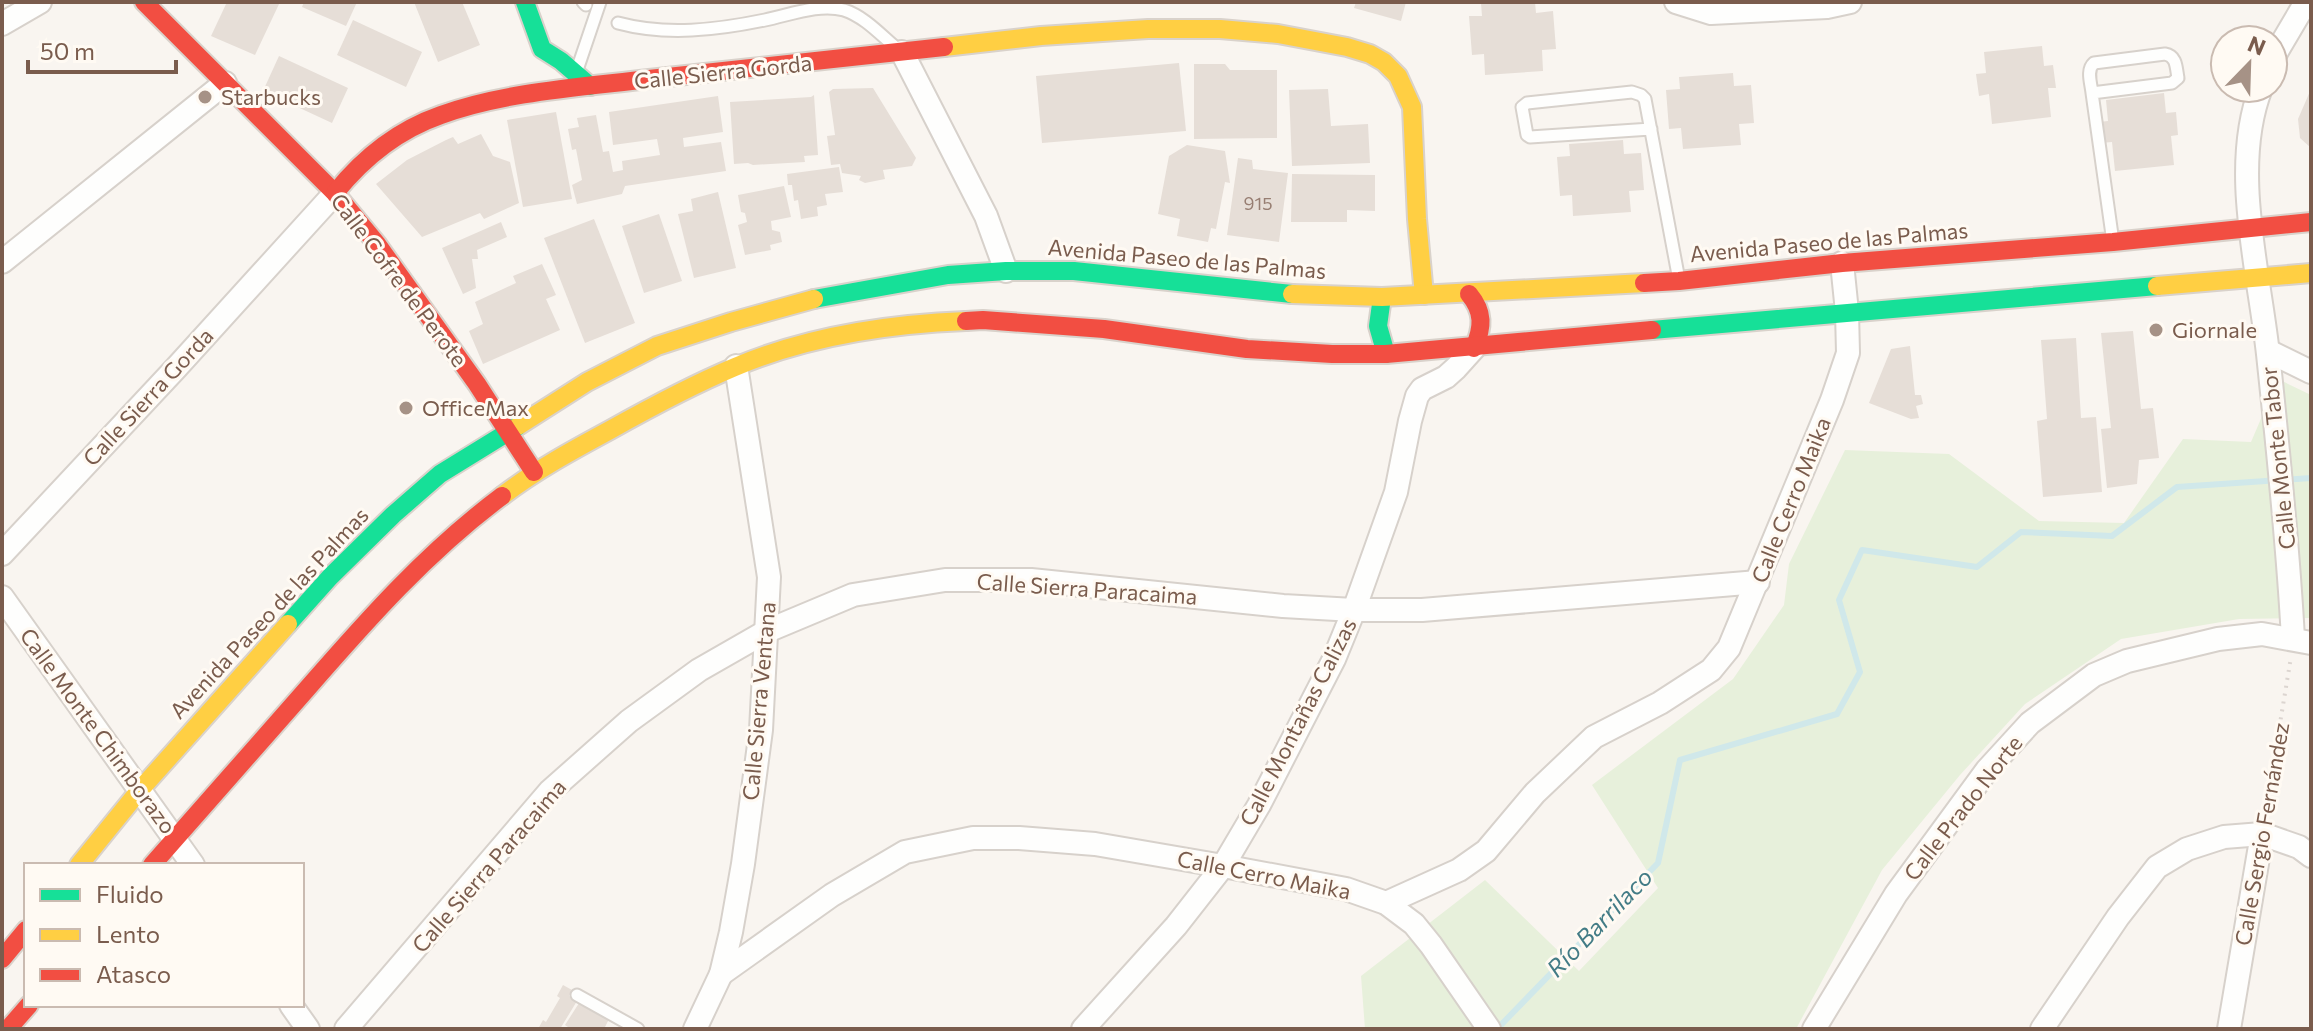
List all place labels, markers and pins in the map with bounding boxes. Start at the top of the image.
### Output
place label: Starbucks [221,83,321,110]
marker: Starbucks [196,88,214,106]
place label: Giornale [2172,316,2257,343]
marker: Giornale [2147,321,2165,339]
place label: OfficeMax [422,394,529,421]
marker: OfficeMax [397,399,415,417]

